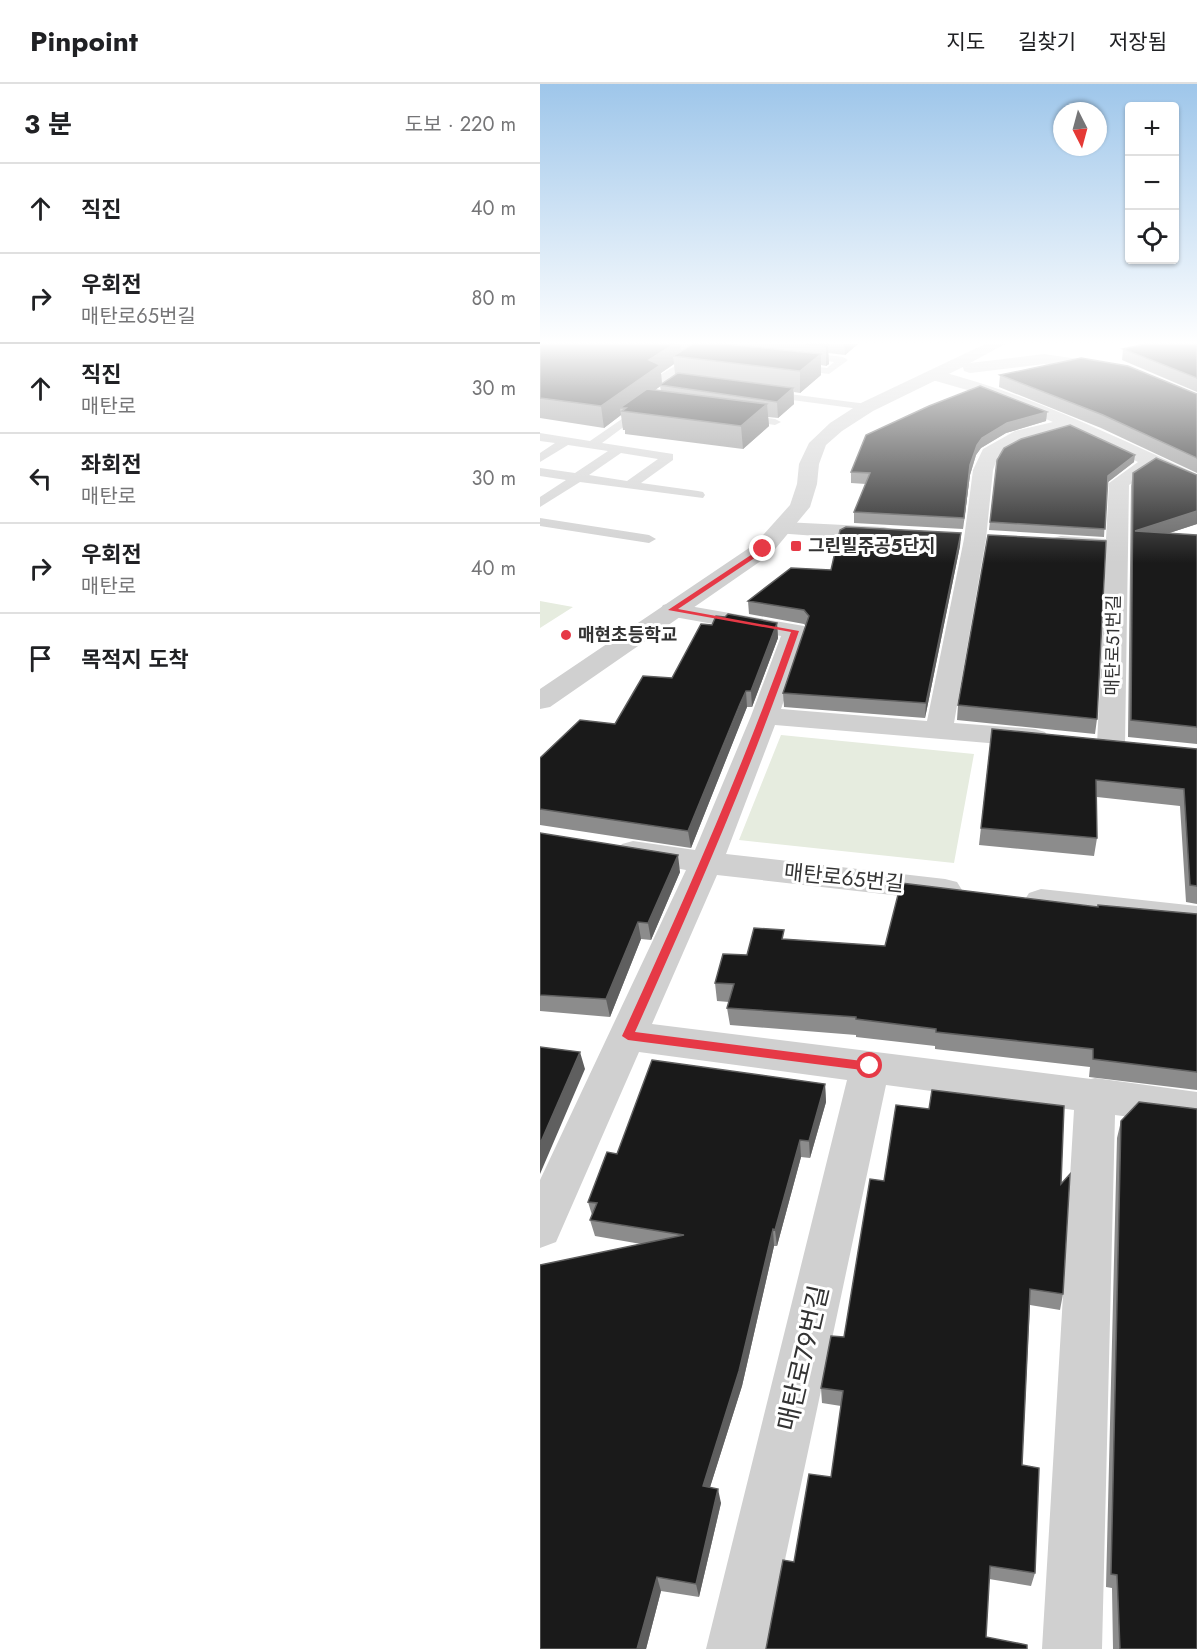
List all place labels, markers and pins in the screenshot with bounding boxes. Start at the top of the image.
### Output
place label: 그린빌주공5단지 [808,533,936,559]
marker: 그린빌주공5단지 [789,539,803,553]
place label: 매현초등학교 [578,622,677,648]
marker: 매현초등학교 [559,628,573,642]

